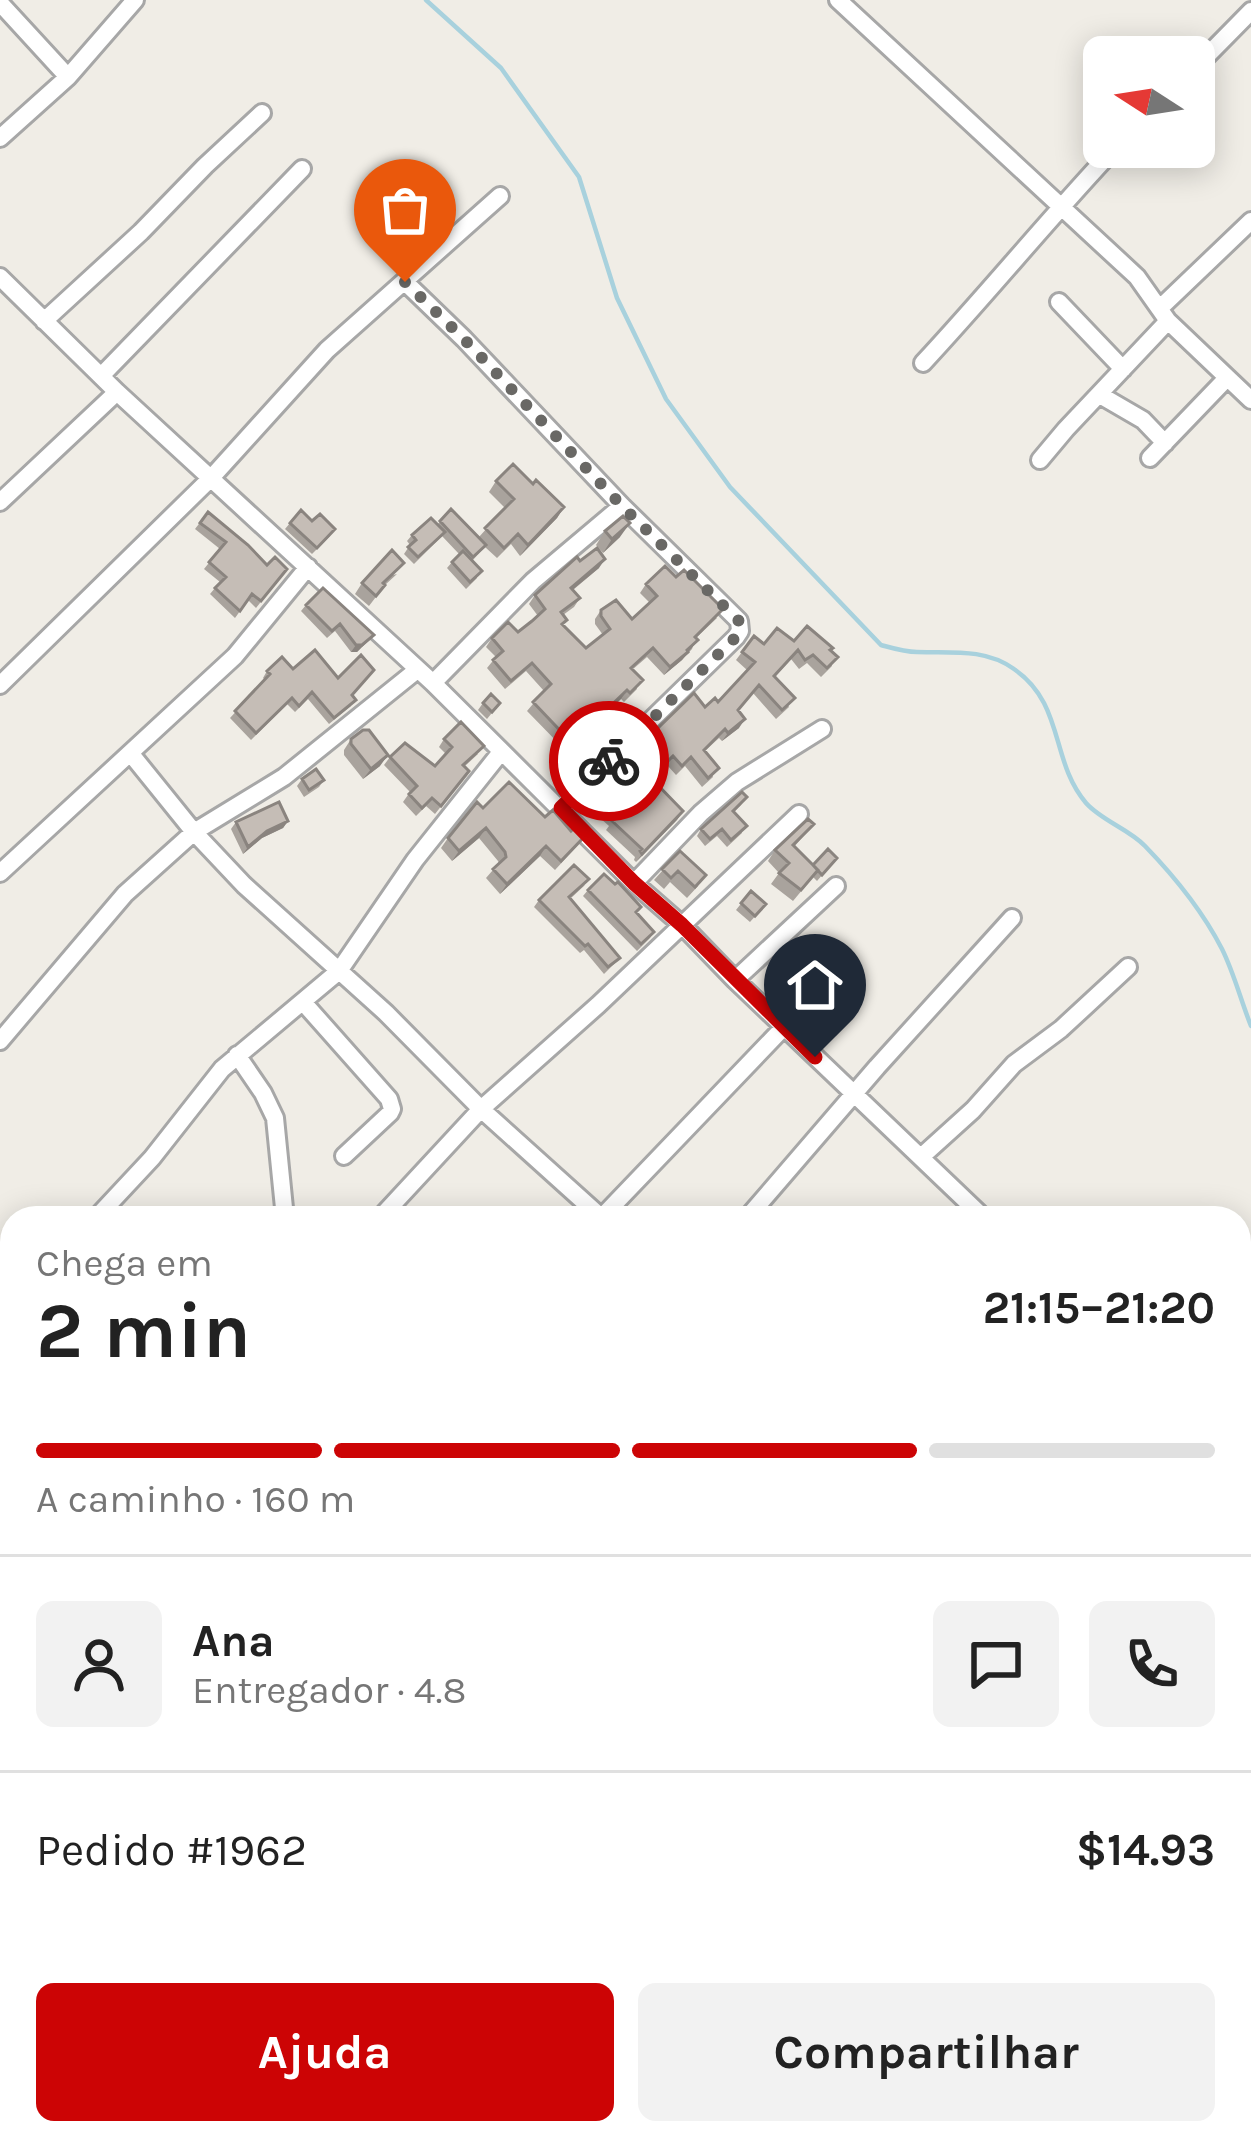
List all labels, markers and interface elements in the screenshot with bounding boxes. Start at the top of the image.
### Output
north arrow [1083,36,1215,168]
map controls [1083,36,1215,168]
pin [354,159,456,282]
icon: bag [372,177,438,243]
courier [549,701,669,821]
icon: bike [576,728,642,794]
pin [764,934,866,1057]
icon: home [782,952,848,1018]
text: Chega em [36,1240,213,1286]
text: 21:15–21:20 [983,1282,1215,1334]
text: 2 min [36,1285,251,1377]
text: A caminho · 160 m [36,1476,355,1522]
button: person [36,1601,162,1727]
button: chat [933,1601,1059,1727]
button: phone [1089,1601,1215,1727]
text: Ana [192,1615,275,1667]
text: Entregador · 4.8 [192,1667,466,1713]
text: Pedido #1962 [36,1824,307,1876]
text: $14.93 [1076,1824,1215,1876]
button: Ajuda [36,1983,614,2121]
button: Compartilhar [638,1983,1215,2121]

